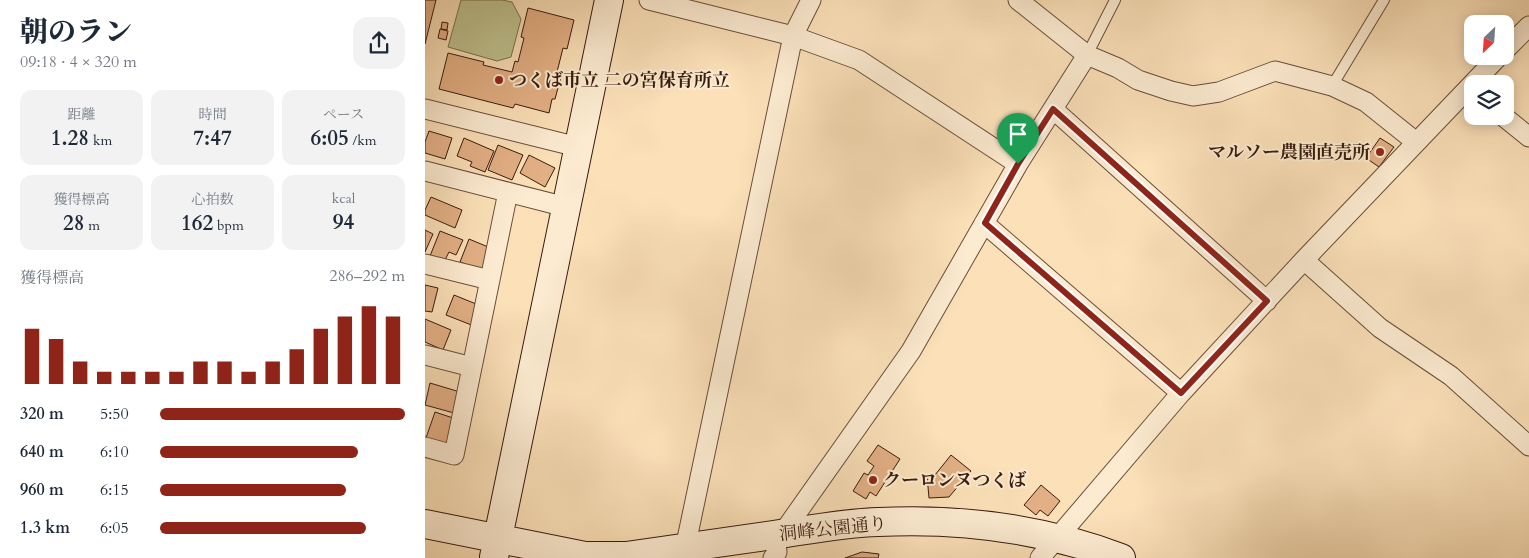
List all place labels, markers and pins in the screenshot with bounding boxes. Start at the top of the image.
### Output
place label: つくば市立 二の宮保育所立 [509,68,730,93]
marker: つくば市立 二の宮保育所立 [493,74,505,86]
pin [997,113,1039,164]
place label: マルソー農園直売所 [1208,140,1370,165]
marker: マルソー農園直売所 [1374,146,1386,158]
place label: クーロンヌつくば [883,468,1026,493]
marker: クーロンヌつくば [867,474,879,486]

